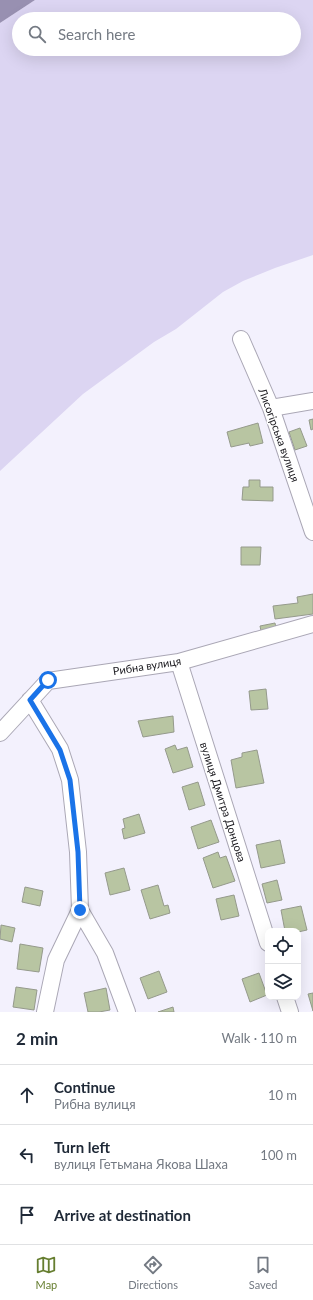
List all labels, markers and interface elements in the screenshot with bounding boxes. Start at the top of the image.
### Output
search box [12,12,301,56]
icon: search [26,23,48,45]
text: Search here [58,25,135,43]
street label: Лисогірська вулиця [256,385,302,483]
street label: Рибна вулиця [112,654,182,677]
route start [39,671,57,689]
street label: вулиця Дмитра Донцова [198,740,249,863]
route end [71,901,89,919]
map controls [265,928,301,1000]
button: locate [265,928,301,964]
button: layers [265,964,301,1000]
text: 2 min [16,1028,58,1049]
text: Walk · 110 m [221,1030,297,1046]
text: Continue [54,1078,115,1096]
icon: ahead [16,1084,38,1106]
text: 10 m [268,1087,297,1103]
text: Рибна вулиця [54,1096,136,1112]
text: Turn left [54,1138,110,1156]
icon: left [16,1144,38,1166]
text: 100 m [260,1147,297,1163]
text: вулиця Гетьмана Якова Шаха [54,1156,228,1172]
icon: arrive [16,1204,38,1226]
text: Arrive at destination [54,1206,191,1224]
tab: Map [35,1254,57,1291]
tab: Directions [128,1254,178,1291]
tab: Saved [249,1254,278,1291]

